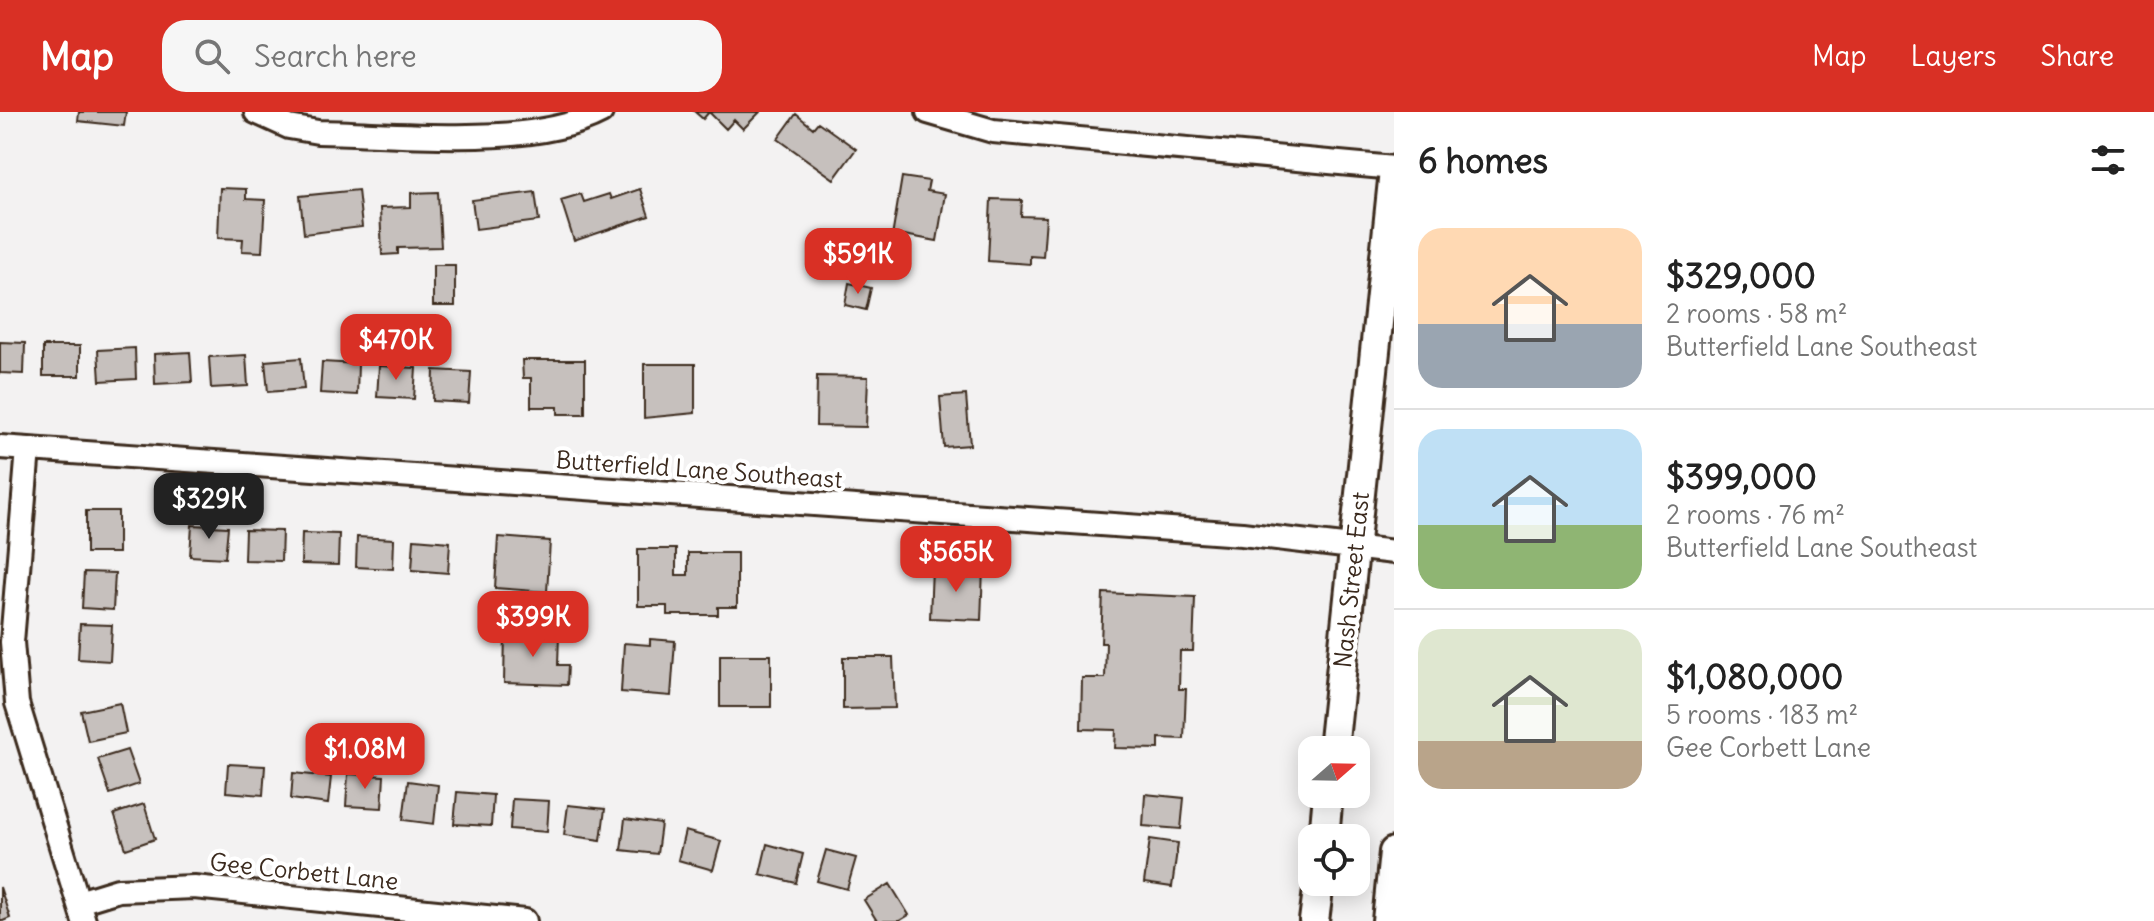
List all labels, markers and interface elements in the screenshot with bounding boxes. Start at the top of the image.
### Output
search box [162,20,722,92]
text: Map [40,33,114,80]
icon: search [190,34,234,78]
text: Search here [254,37,417,75]
text: Map [1812,38,1867,74]
text: Layers [1911,38,1997,74]
text: Share [2041,38,2114,74]
icon: filters [2086,138,2130,182]
text: 6 homes [1418,139,1548,182]
pin: $591K [802,228,914,296]
text: $591K [823,237,893,270]
text: $329,000 [1666,254,1816,297]
icon: home [1482,260,1578,356]
text: 2 rooms · 58 m² [1666,297,1847,330]
pin: $470K [340,314,452,382]
text: $470K [358,323,434,356]
text: Butterfield Lane Southeast [1666,330,1977,363]
street label: Butterfield Lane Southeast [555,444,843,494]
text: $399,000 [1666,455,1817,498]
icon: home [1482,461,1578,557]
pin: $329K [153,473,265,541]
text: $329K [172,482,246,515]
street label: Nash Street East [1327,490,1375,669]
text: 2 rooms · 76 m² [1666,498,1845,531]
pin: $565K [900,526,1012,594]
text: Butterfield Lane Southeast [1666,531,1977,564]
text: $565K [918,535,994,568]
pin: $399K [477,591,589,659]
text: $399K [495,600,571,633]
text: $1,080,000 [1666,655,1843,698]
icon: home [1482,661,1578,757]
text: 5 rooms · 183 m² [1666,698,1858,731]
pin: $1.08M [300,723,430,791]
text: Gee Corbett Lane [1666,731,1871,764]
text: $1.08M [324,732,406,765]
north arrow [1298,736,1370,808]
map controls [1298,736,1370,896]
button: locate [1298,824,1370,896]
street label: Gee Corbett Lane [208,846,400,896]

